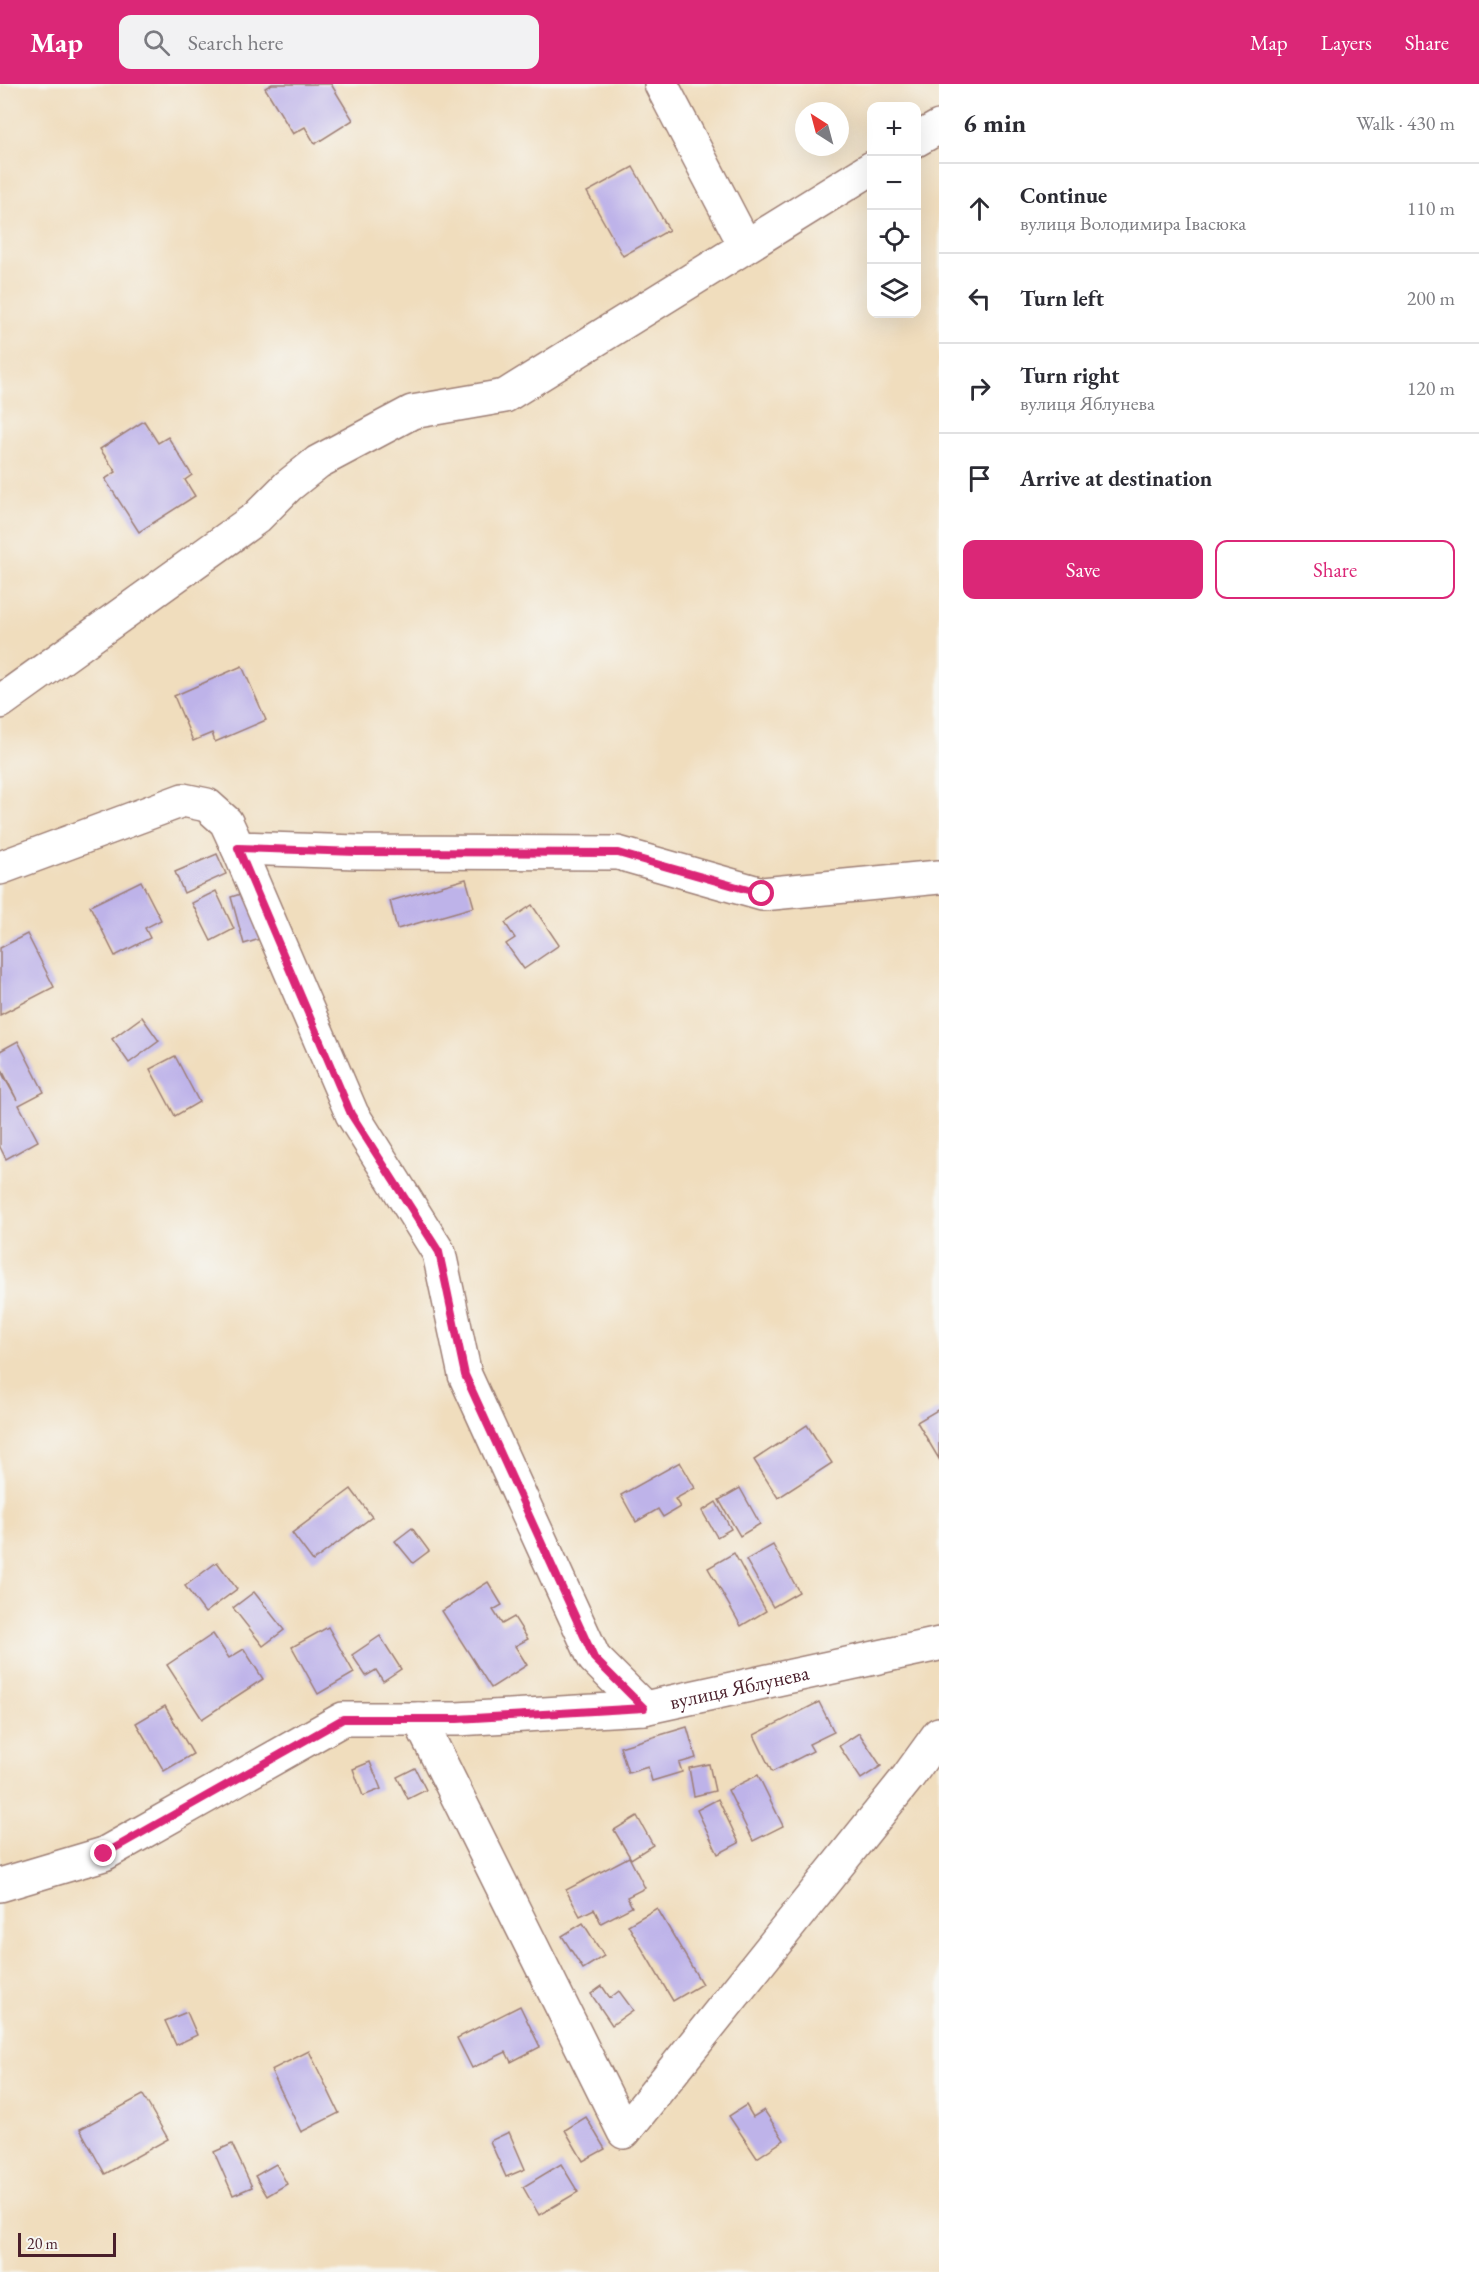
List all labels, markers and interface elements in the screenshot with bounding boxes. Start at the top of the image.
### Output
search box [119,15,539,69]
text: Map [30,24,83,60]
icon: search [140,26,173,59]
text: Search here [188,28,283,57]
text: Map [1250,29,1288,56]
text: Layers [1321,29,1372,56]
text: Share [1405,29,1449,56]
north arrow [795,102,849,156]
map controls [867,102,921,318]
button: + [867,102,921,156]
text: 6 min [963,106,1026,140]
text: Walk · 430 m [1356,110,1455,136]
button: − [867,156,921,210]
text: Continue [1020,181,1107,210]
icon: ahead [963,192,996,225]
text: 110 m [1407,195,1455,221]
button: locate [867,210,921,264]
text: вулиця Володимира Івасюка [1020,210,1246,236]
button: layers [867,264,921,318]
icon: left [963,282,996,315]
text: Turn left [1020,284,1104,313]
text: 200 m [1407,285,1455,311]
text: Turn right [1020,361,1119,390]
icon: right [963,372,996,405]
text: 120 m [1407,375,1455,401]
text: вулиця Яблунева [1020,390,1155,416]
icon: arrive [963,462,996,495]
text: Arrive at destination [1020,464,1212,493]
button: Save [963,540,1203,599]
button: Share [1215,540,1455,599]
route start [748,880,774,906]
street label: вулиця Яблунева [667,1658,812,1715]
route end [90,1840,116,1866]
scale bar [18,2230,116,2258]
text: 20 m [27,2233,58,2254]

